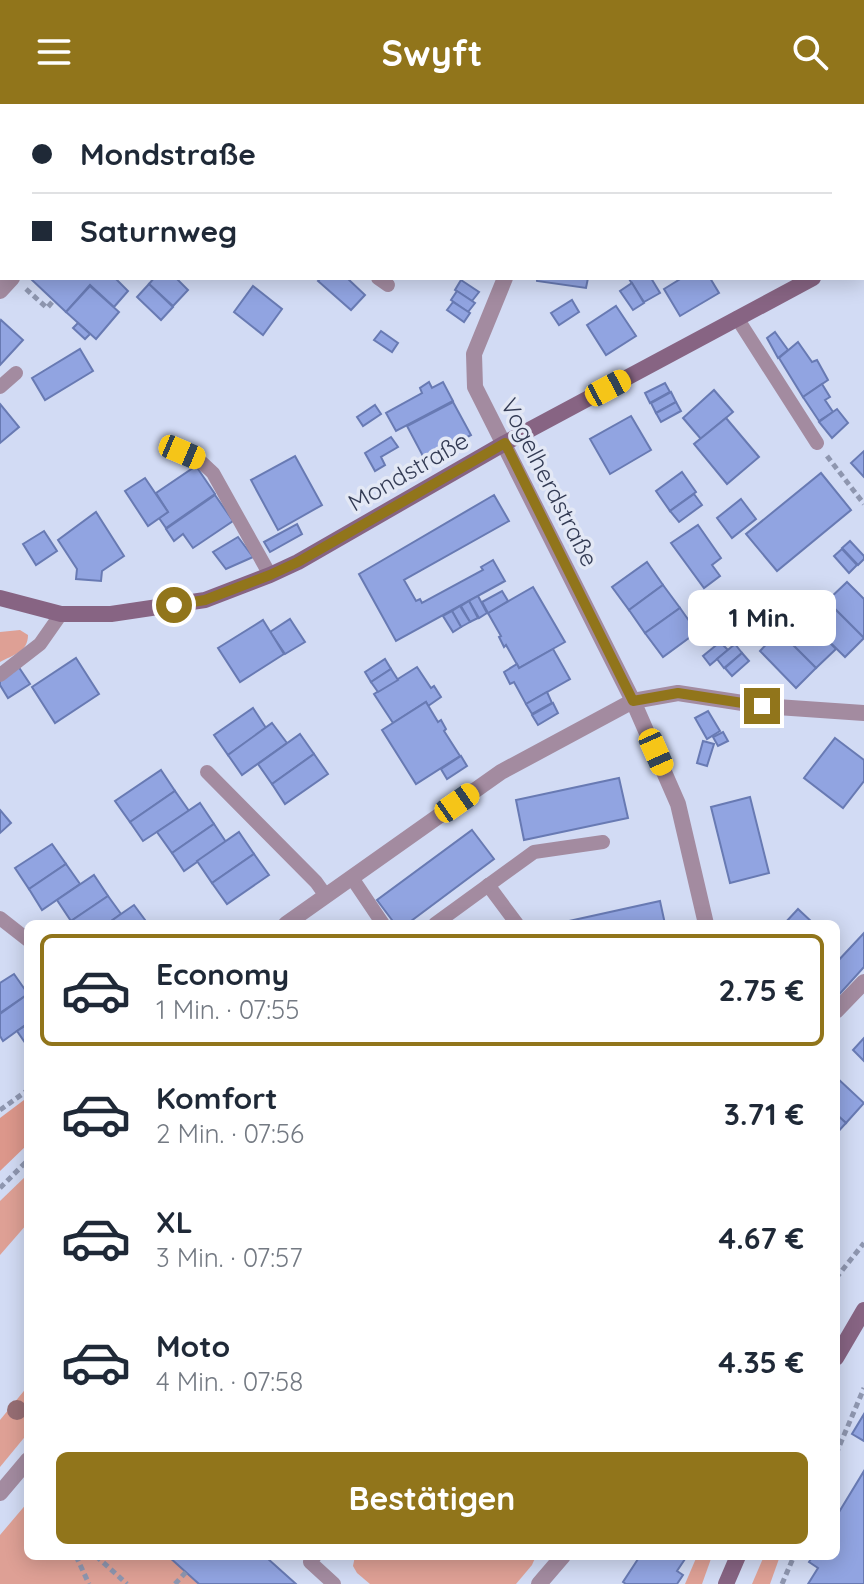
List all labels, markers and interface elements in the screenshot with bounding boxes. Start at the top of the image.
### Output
icon: menu [32,30,76,74]
text: Swyft [382,30,482,75]
icon: search [788,30,832,74]
text: Mondstraße [80,135,256,173]
text: Saturnweg [80,212,237,250]
car [581,366,635,410]
street label: Vogelherdstraße [495,393,605,571]
street label: Mondstraße [343,425,473,517]
car [155,432,209,472]
route start [156,587,192,623]
callout: 1 Min. [688,590,836,646]
text: 1 Min. [729,601,795,634]
route end [744,688,780,724]
car [635,725,677,779]
car [430,779,484,827]
icon: car [60,954,132,1026]
text: Economy [156,955,289,993]
text: 2.75 € [719,971,804,1009]
text: 1 Min. · 07:55 [156,993,299,1026]
icon: car [60,1078,132,1150]
text: Komfort [156,1079,278,1117]
text: 3.71 € [724,1095,804,1133]
text: 2 Min. · 07:56 [156,1117,304,1150]
icon: car [60,1202,132,1274]
text: XL [156,1203,193,1241]
text: 4.67 € [719,1219,804,1257]
text: 3 Min. · 07:57 [156,1241,303,1274]
icon: car [60,1326,132,1398]
text: Moto [156,1327,230,1365]
text: 4.35 € [718,1343,804,1381]
text: 4 Min. · 07:58 [156,1365,303,1398]
button: Bestätigen [56,1452,808,1544]

